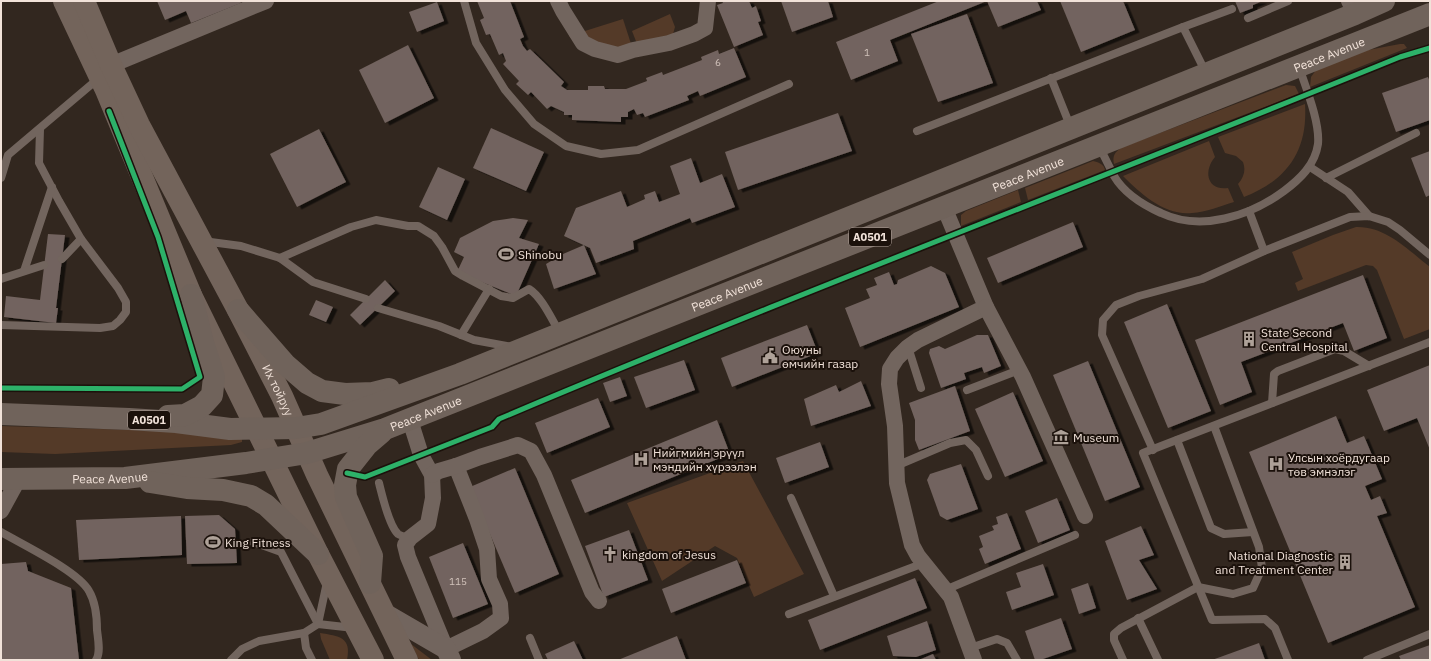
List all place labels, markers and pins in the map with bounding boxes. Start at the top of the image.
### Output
sports icon: Shinobu [497,245,515,263]
place label: Shinobu [518,247,562,262]
place label: State Second Central Hospital [1261,325,1348,354]
building icon: State Second Central Hospital [1240,330,1258,348]
place label: Оюуны өмчийн газар [782,342,858,371]
public building icon: Оюуны өмчийн газар [761,347,779,365]
museum icon: Museum [1052,428,1070,446]
place label: Museum [1073,430,1119,445]
place label: Нийгмийн эрүүл мэндийн хүрээлэн [653,445,757,474]
hospital icon: Нийгмийн эрүүл мэндийн хүрээлэн [632,450,650,468]
place label: Улсын хоёрдугаар төв эмнэлэг [1288,450,1390,479]
hospital icon: Улсын хоёрдугаар төв эмнэлэг [1267,455,1285,473]
sports icon: King Fitness [204,533,222,551]
place label: King Fitness [225,535,291,550]
church icon: kingdom of Jesus [601,545,619,563]
place label: kingdom of Jesus [622,547,716,562]
place label: National Diagnostic and Treatment Center [1215,548,1334,577]
building icon: National Diagnostic and Treatment Center [1336,553,1354,571]

